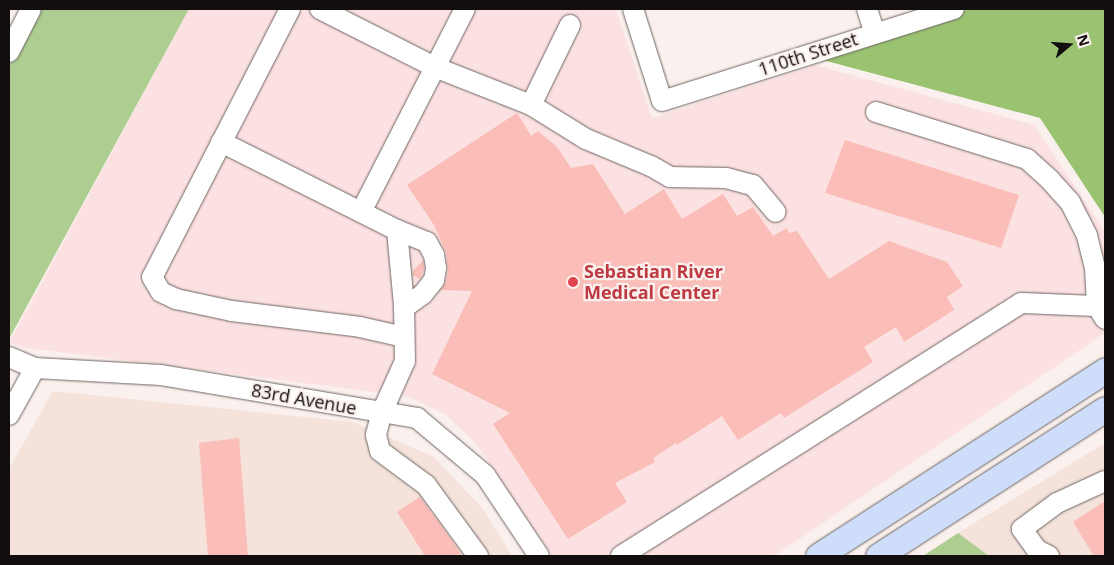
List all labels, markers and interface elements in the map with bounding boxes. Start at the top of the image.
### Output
north arrow [1044,20,1094,70]
street label: 110th Street [756,28,860,80]
text: N [1073,32,1095,49]
place label: Sebastian River Medical Center [584,261,723,304]
marker: Sebastian River Medical Center [566,275,580,289]
street label: 83rd Avenue [250,379,358,419]

